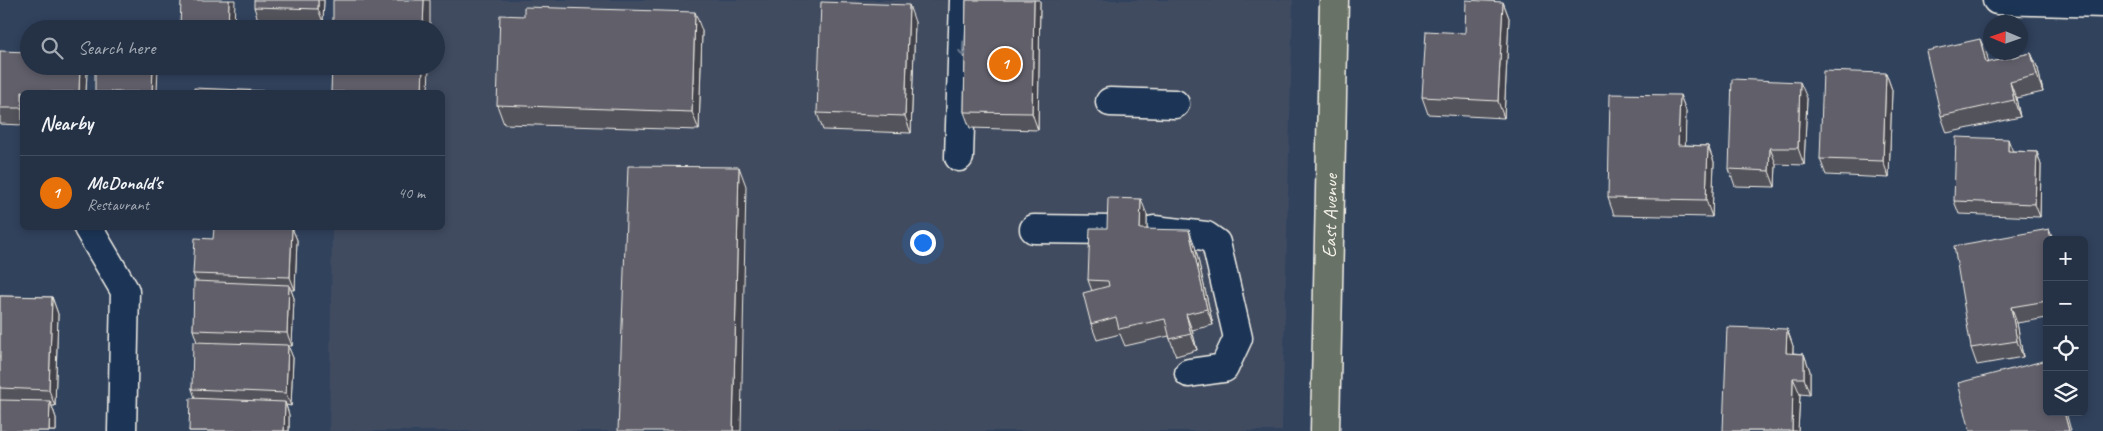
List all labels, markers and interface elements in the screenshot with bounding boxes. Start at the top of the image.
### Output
north arrow [1983,15,2028,60]
search box [20,20,445,75]
icon: search [38,34,66,62]
text: Search here [78,36,155,60]
one-way arrow [958,40,968,56]
pin: 1 [989,45,1021,83]
text: Nearby [40,110,93,136]
text: McDonald's [87,171,162,195]
street label: East Avenue [1317,172,1343,258]
text: 1 [52,183,60,203]
text: 40 m [398,183,425,203]
text: Restaurant [87,195,149,215]
your location [910,230,936,256]
map controls [2043,236,2088,416]
button: + [2043,236,2088,281]
button: − [2043,281,2088,326]
button: locate [2043,326,2088,371]
button: layers [2043,371,2088,416]

